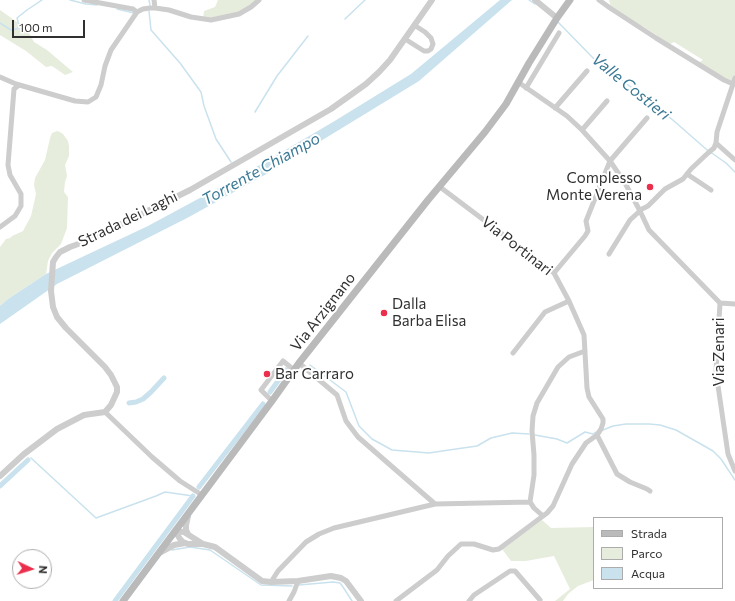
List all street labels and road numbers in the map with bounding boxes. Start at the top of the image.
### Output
street label: Strada dei Laghi [75,187,181,251]
street label: Via Portinari [478,213,556,279]
street label: Via Arzignano [287,269,359,355]
street label: Via Zenari [710,317,728,387]

